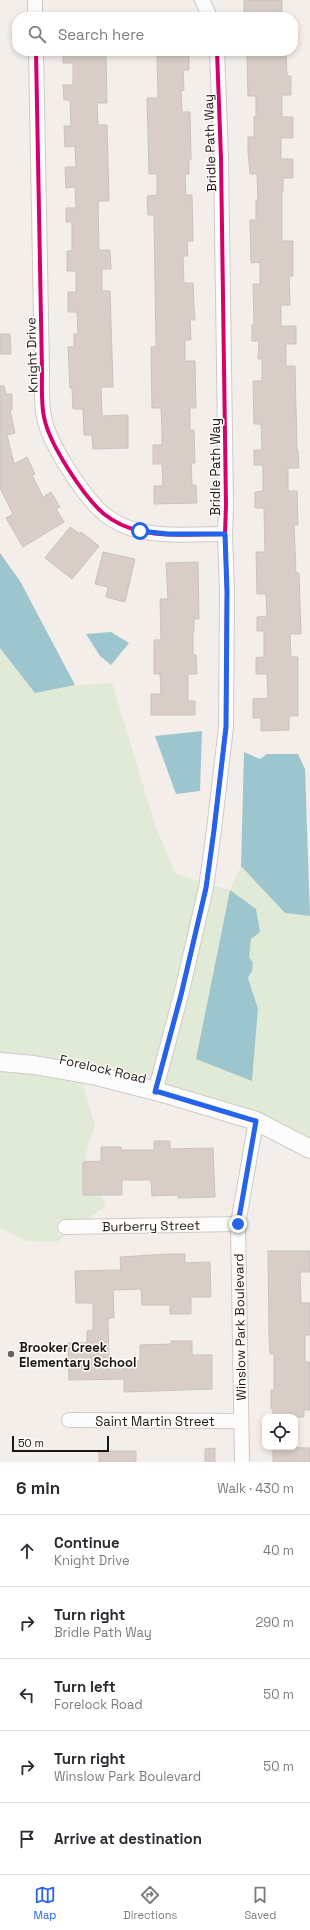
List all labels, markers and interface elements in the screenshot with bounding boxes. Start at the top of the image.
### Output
search box [12,12,298,56]
icon: search [26,23,48,45]
text: Search here [58,25,144,44]
street label: Bridle Path Way [200,94,220,192]
street label: Knight Drive [22,317,42,393]
street label: Bridle Path Way [207,418,224,516]
route start [131,522,149,540]
street label: Forelock Road [58,1051,148,1087]
route end [229,1215,247,1233]
street label: Burberry Street [102,1217,200,1235]
street label: Winslow Park Boulevard [230,1253,250,1401]
place label: Brooker Creek Elementary School [19,1339,136,1371]
marker: Brooker Creek Elementary School [6,1349,16,1359]
street label: Saint Martin Street [95,1413,215,1430]
map controls [262,1414,298,1450]
button: locate [262,1414,298,1450]
scale bar [12,1434,109,1453]
text: 50 m [18,1436,44,1450]
text: 6 min [16,1477,60,1499]
text: Walk · 430 m [217,1480,294,1497]
text: Continue [54,1533,120,1552]
icon: ahead [16,1540,38,1562]
text: 40 m [263,1542,294,1559]
text: Knight Drive [54,1552,130,1569]
text: Turn right [54,1605,125,1624]
icon: right [16,1612,38,1634]
text: 290 m [255,1614,294,1631]
text: Bridle Path Way [54,1624,152,1641]
text: Turn left [54,1677,116,1696]
icon: left [16,1684,38,1706]
text: 50 m [263,1686,294,1703]
text: Forelock Road [54,1696,143,1713]
text: Turn right [54,1749,125,1768]
icon: right [16,1756,38,1778]
text: 50 m [263,1758,294,1775]
text: Winslow Park Boulevard [54,1768,201,1785]
icon: arrive [16,1828,38,1850]
text: Arrive at destination [54,1829,202,1848]
tab: Map [34,1884,56,1922]
tab: Directions [123,1884,177,1922]
tab: Saved [244,1884,276,1922]

